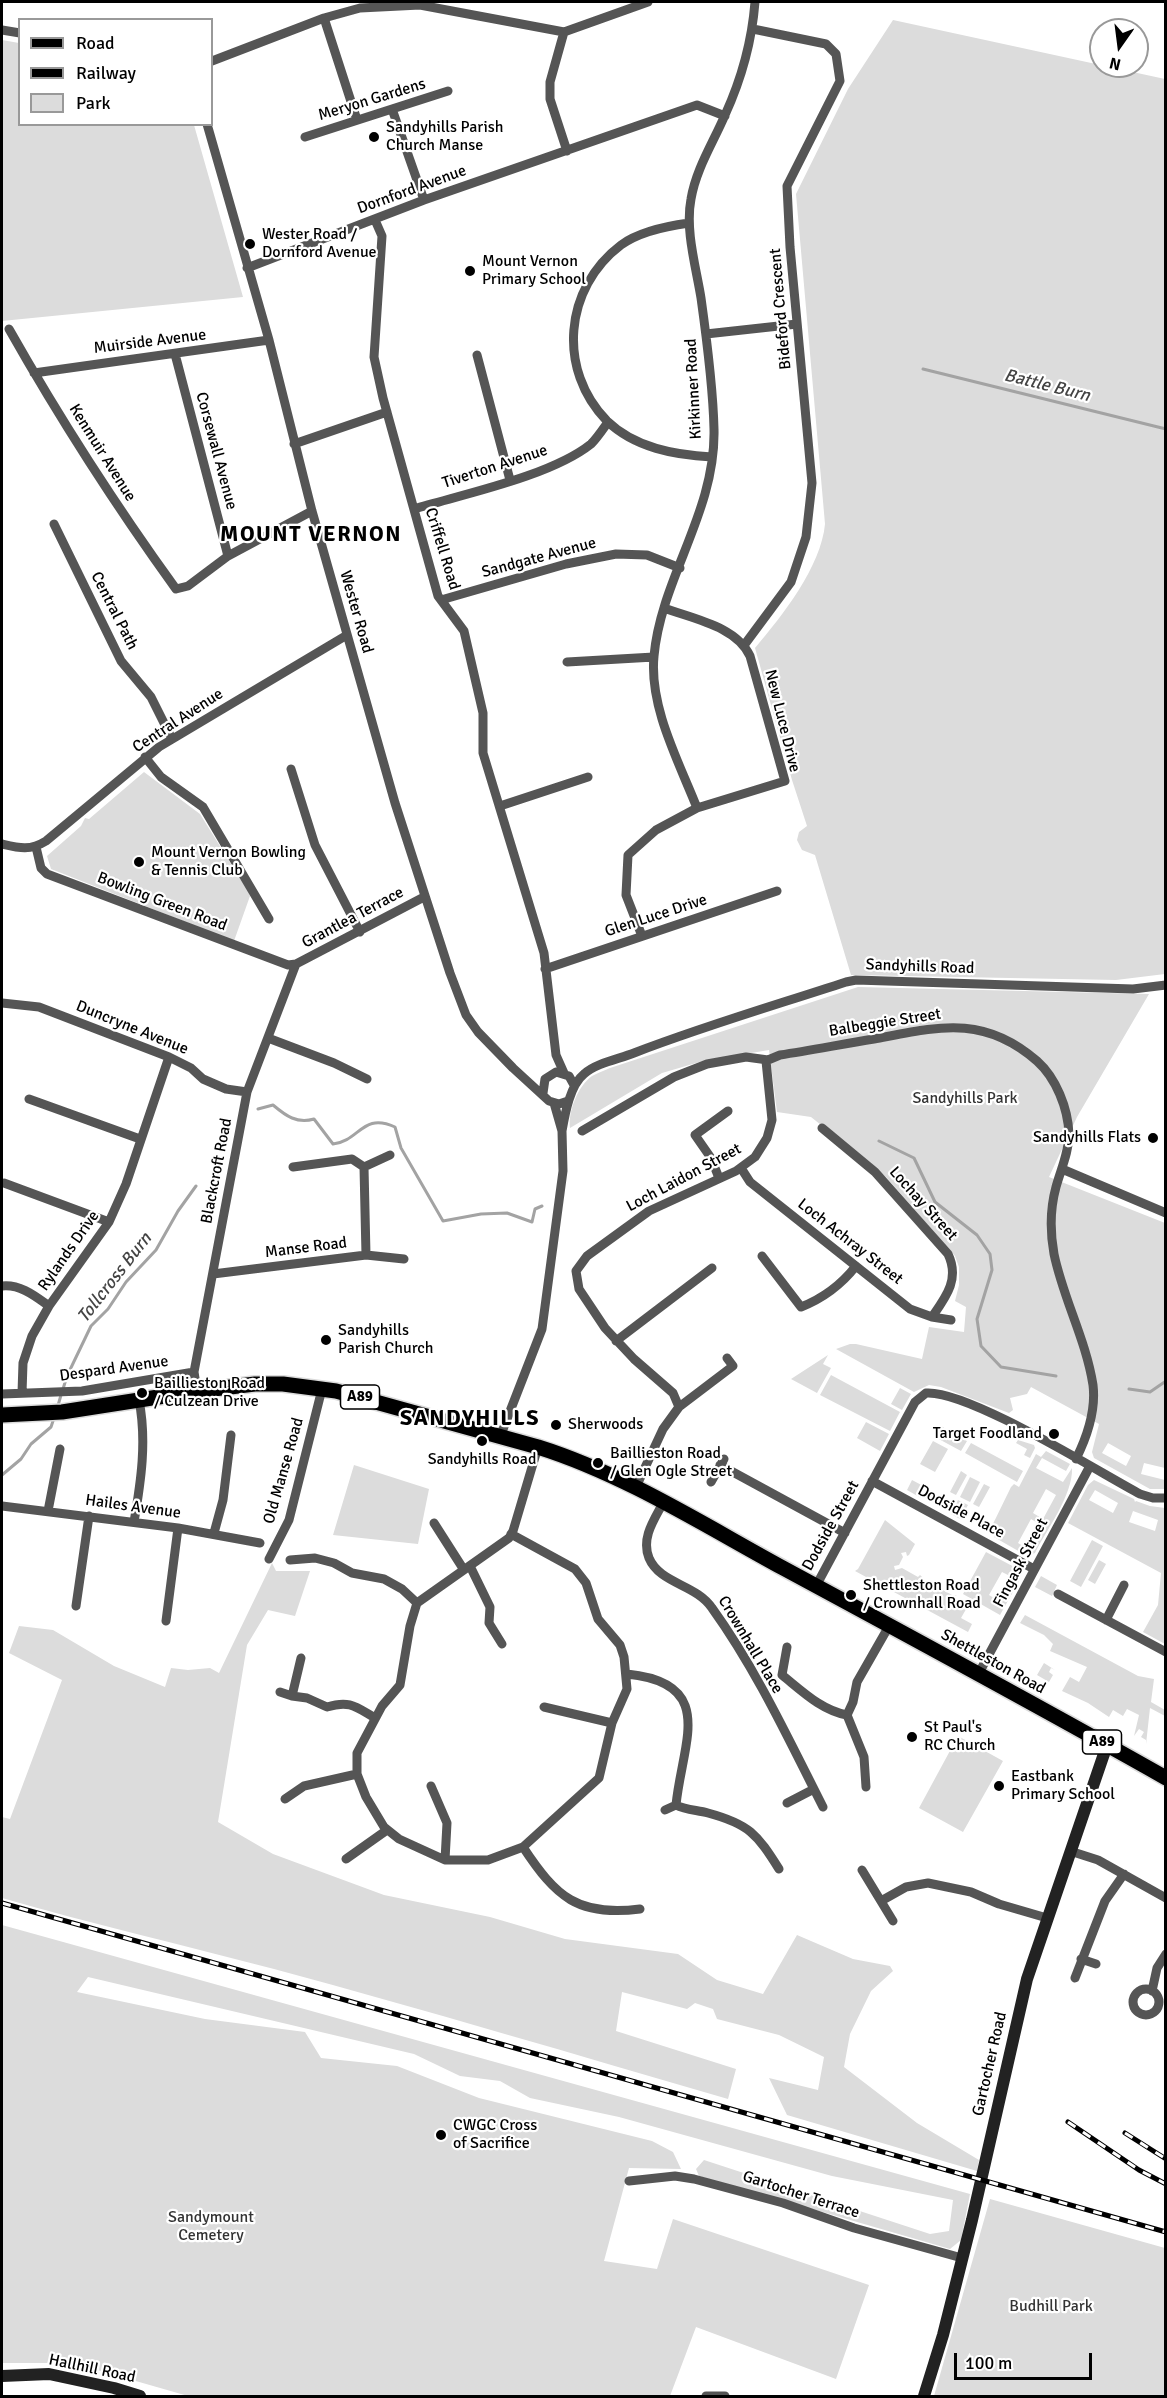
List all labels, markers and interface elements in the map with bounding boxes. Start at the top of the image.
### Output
legend [18,18,213,126]
north arrow [1089,18,1149,78]
text: Road [76,32,115,54]
text: N [1107,52,1123,75]
text: Railway [76,62,136,84]
street label: Meryon Gardens [316,75,428,125]
text: Park [76,92,111,114]
place label: Sandyhills Parish Church Manse [386,118,504,156]
marker: Sandyhills Parish Church Manse [367,130,381,144]
street label: Dornford Avenue [355,161,469,219]
place label: Wester Road / Dornford Avenue [262,225,377,263]
marker: Wester Road / Dornford Avenue [243,237,257,251]
street label: Bideford Crescent [766,247,796,371]
place label: Mount Vernon Primary School [482,252,586,290]
marker: Mount Vernon Primary School [463,264,477,278]
street label: Muirside Avenue [93,326,207,358]
street label: Kirkinner Road [682,338,706,440]
water label: Battle Burn [1002,365,1092,407]
street label: Corsewall Avenue [191,390,241,512]
street label: Kenmuir Avenue [64,401,140,505]
street label: Tiverton Avenue [440,441,550,493]
street label: Criffell Road [420,505,464,593]
district label: MOUNT VERNON [220,522,402,548]
street label: Sandgate Avenue [480,534,598,582]
street label: Wester Road [335,568,377,656]
street label: Central Path [86,569,142,653]
street label: New Luce Drive [760,668,804,774]
street label: Central Avenue [129,685,227,757]
place label: Mount Vernon Bowling & Tennis Club [151,843,306,881]
marker: Mount Vernon Bowling & Tennis Club [132,855,146,869]
street label: Bowling Green Road [94,868,230,936]
street label: Grantlea Terrace [299,883,407,953]
street label: Glen Luce Drive [602,890,710,942]
street label: Sandyhills Road [865,956,975,978]
street label: Duncryne Avenue [73,997,191,1059]
street label: Balbeggie Street [828,1005,942,1041]
park label: Sandyhills Park [912,1089,1018,1109]
street label: Blackcroft Road [197,1117,237,1225]
place label: Sandyhills Flats [1033,1128,1141,1148]
marker: Sandyhills Flats [1146,1131,1160,1145]
street label: Loch Laidon Street [623,1140,745,1216]
street label: Lochay Street [885,1163,961,1245]
street label: Loch Achray Street [794,1195,906,1289]
street label: Rylands Drive [34,1207,104,1295]
water label: Tollcross Burn [73,1229,157,1327]
street label: Manse Road [264,1233,348,1263]
place label: Sandyhills Parish Church [338,1321,434,1359]
marker: Sandyhills Parish Church [319,1333,333,1347]
street label: Despard Avenue [58,1352,170,1386]
place label: Baillieston Road / Culzean Drive [154,1374,265,1412]
road number: A89 [340,1385,380,1409]
marker: Baillieston Road / Culzean Drive [135,1386,149,1400]
district label: SANDYHILLS [400,1406,540,1432]
place label: Sherwoods [568,1415,643,1435]
street label: Old Manse Road [260,1416,308,1526]
marker: Sherwoods [549,1418,563,1432]
place label: Target Foodland [933,1424,1042,1444]
marker: Target Foodland [1047,1427,1061,1441]
marker: Sandyhills Road [475,1434,489,1448]
place label: Baillieston Road / Glen Ogle Street [610,1444,732,1482]
place label: Sandyhills Road [428,1450,536,1470]
marker: Baillieston Road / Glen Ogle Street [591,1456,605,1470]
street label: Dodside Street [798,1478,864,1574]
street label: Dodside Place [914,1481,1008,1543]
street label: Hailes Avenue [84,1491,182,1523]
street label: Fingask Street [989,1515,1053,1611]
place label: Shettleston Road / Crownhall Road [863,1576,981,1614]
marker: Shettleston Road / Crownhall Road [844,1588,858,1602]
street label: Crownhall Place [713,1593,787,1697]
street label: Shettleston Road [937,1625,1049,1699]
place label: St Paul's RC Church [924,1718,996,1756]
marker: St Paul's RC Church [905,1730,919,1744]
road number: A89 [1082,1730,1122,1754]
place label: Eastbank Primary School [1011,1767,1115,1805]
marker: Eastbank Primary School [992,1779,1006,1793]
street label: Gartocher Road [969,2010,1011,2118]
place label: CWGC Cross of Sacrifice [453,2116,537,2154]
marker: CWGC Cross of Sacrifice [434,2128,448,2142]
street label: Gartocher Terrace [740,2167,862,2223]
park label: Sandymount Cemetery [168,2208,254,2246]
park label: Budhill Park [1009,2297,1093,2317]
scale bar [957,2341,1095,2379]
street label: Hallhill Road [47,2350,137,2388]
text: 100 m [965,2352,1012,2374]

